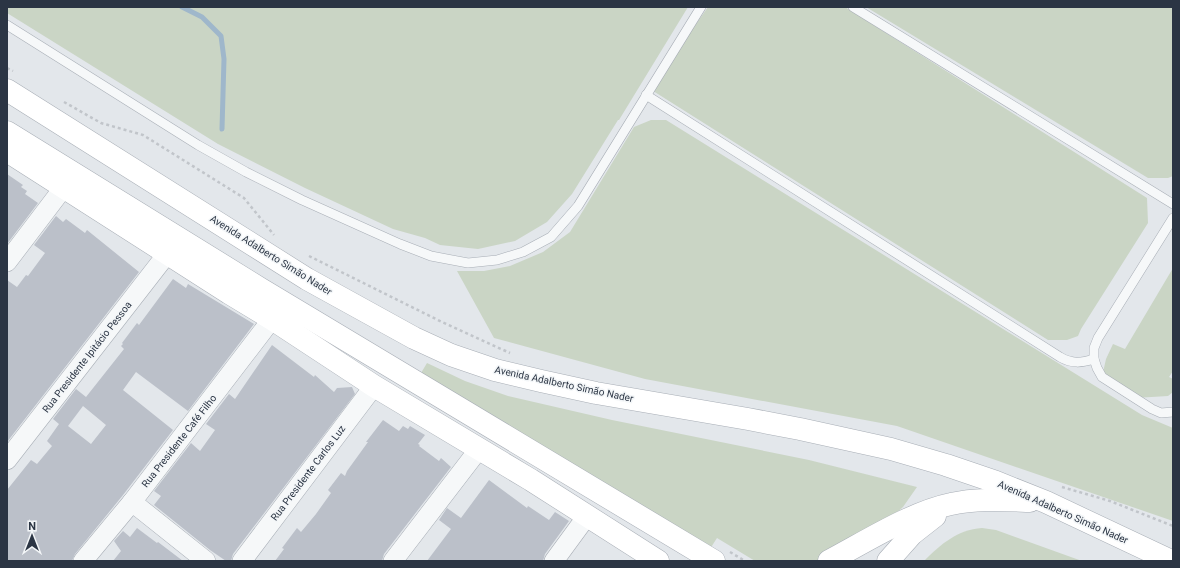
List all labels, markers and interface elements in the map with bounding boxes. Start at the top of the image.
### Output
street label: Avenida Adalberto Simão Nader [208,213,334,297]
street label: Rua Presidente Ipitácio Pessoa [40,299,134,415]
street label: Avenida Adalberto Simão Nader [494,364,635,404]
street label: Rua Presidente Café Filho [139,392,219,489]
street label: Rua Presidente Carlos Luz [269,423,347,523]
street label: Avenida Adalberto Simão Nader [996,478,1130,546]
north arrow [12,516,52,556]
text: N [28,520,36,533]

